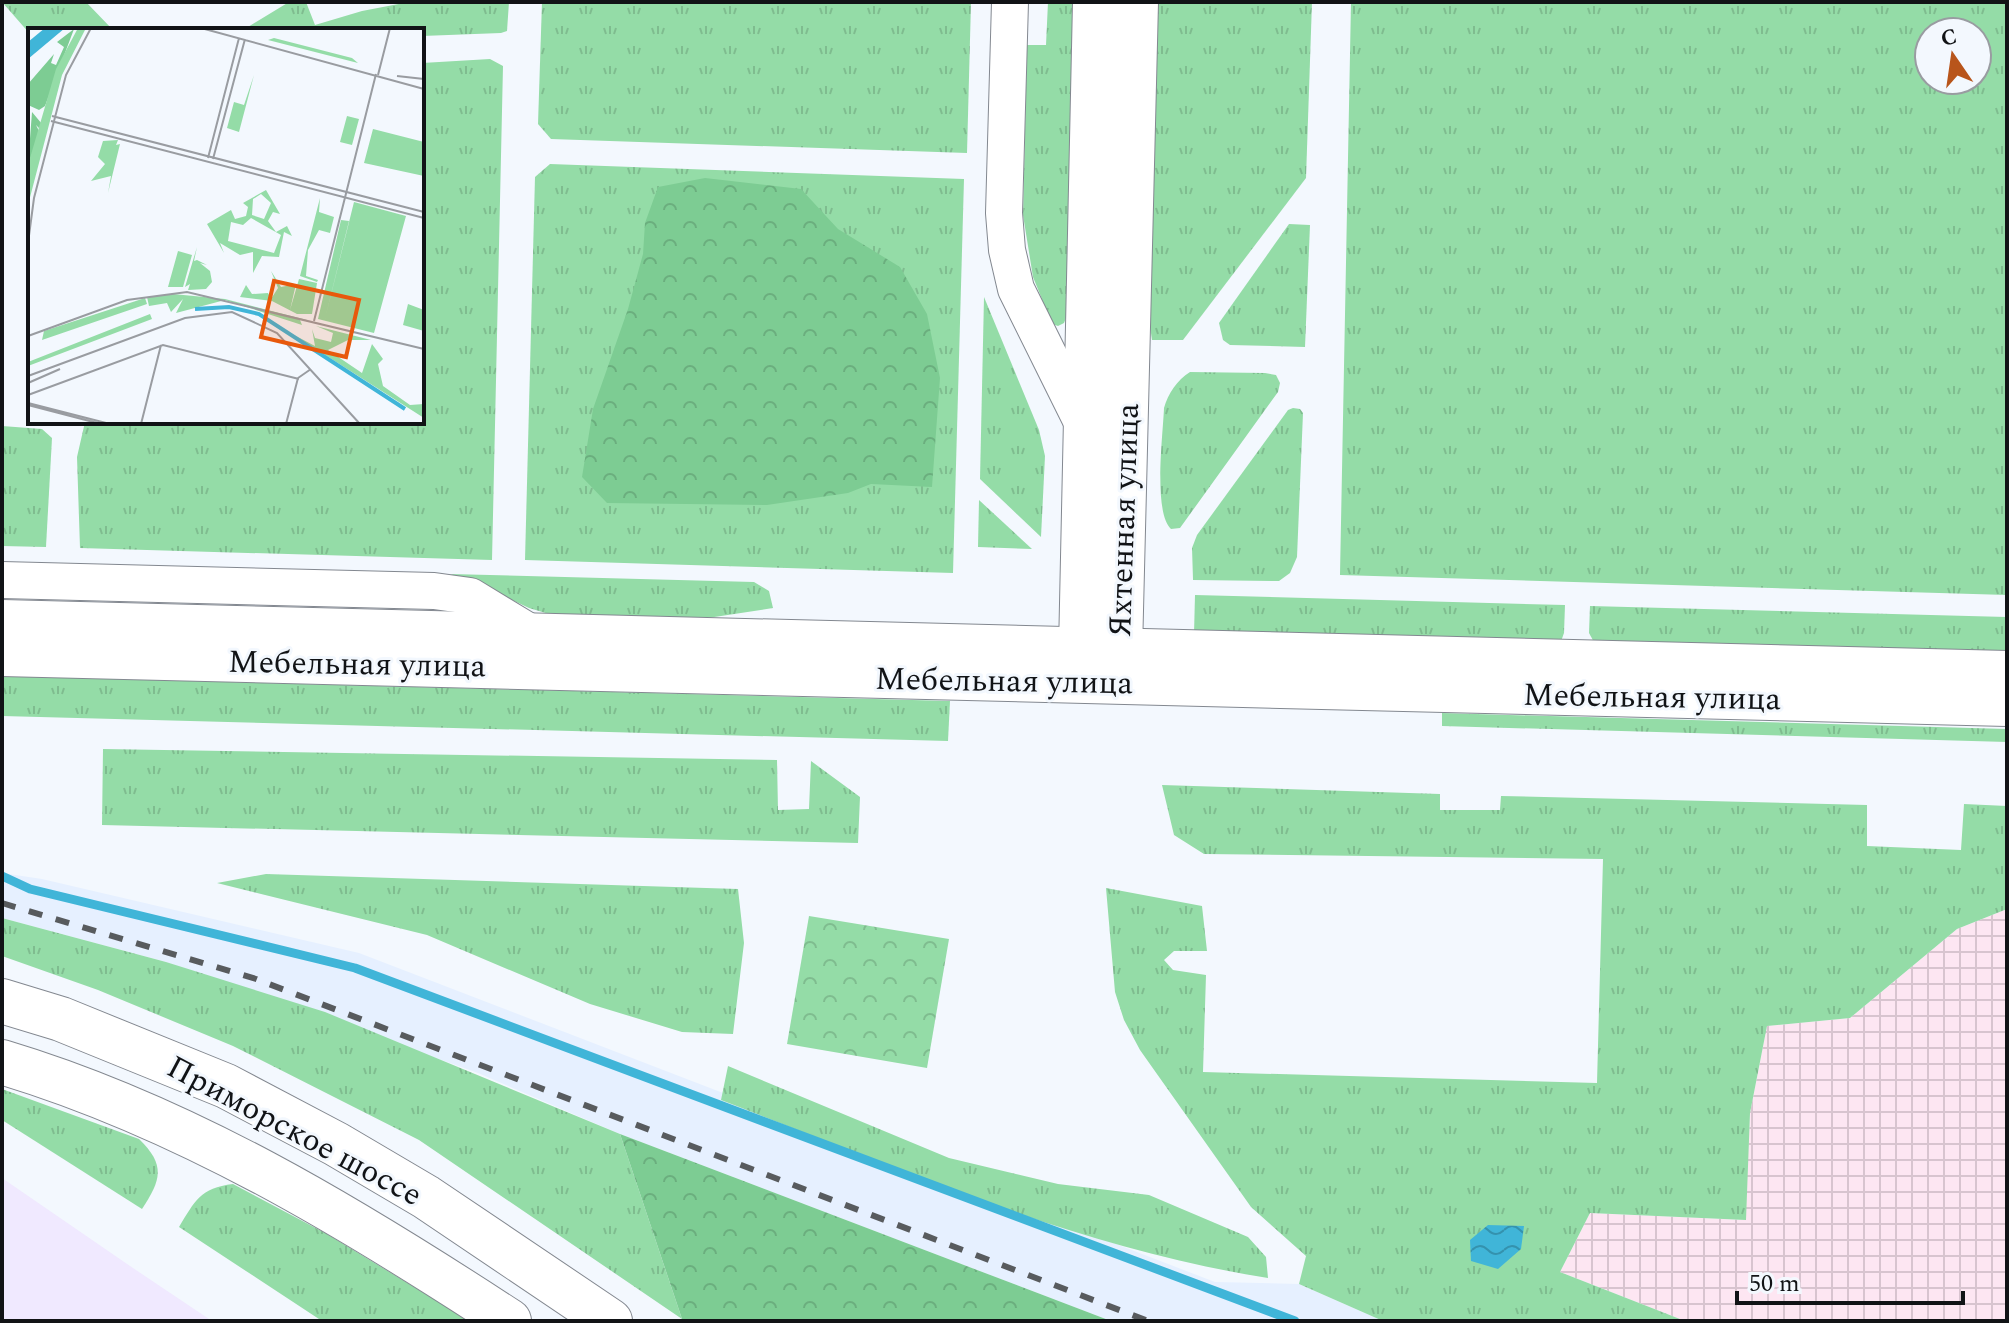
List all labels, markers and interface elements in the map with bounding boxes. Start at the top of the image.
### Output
north arrow [1913,16,1993,96]
text: С [1937,20,1960,56]
inset map [28,28,424,424]
street label: Яхтенная улица [1096,402,1153,638]
street label: Мебельная улица [227,638,487,691]
street label: Мебельная улица [874,655,1134,708]
street label: Мебельная улица [1522,671,1782,724]
street label: Приморское шоссе [158,1043,431,1219]
scale bar [1737,1255,1963,1305]
text: 50 m [1749,1266,1800,1302]

